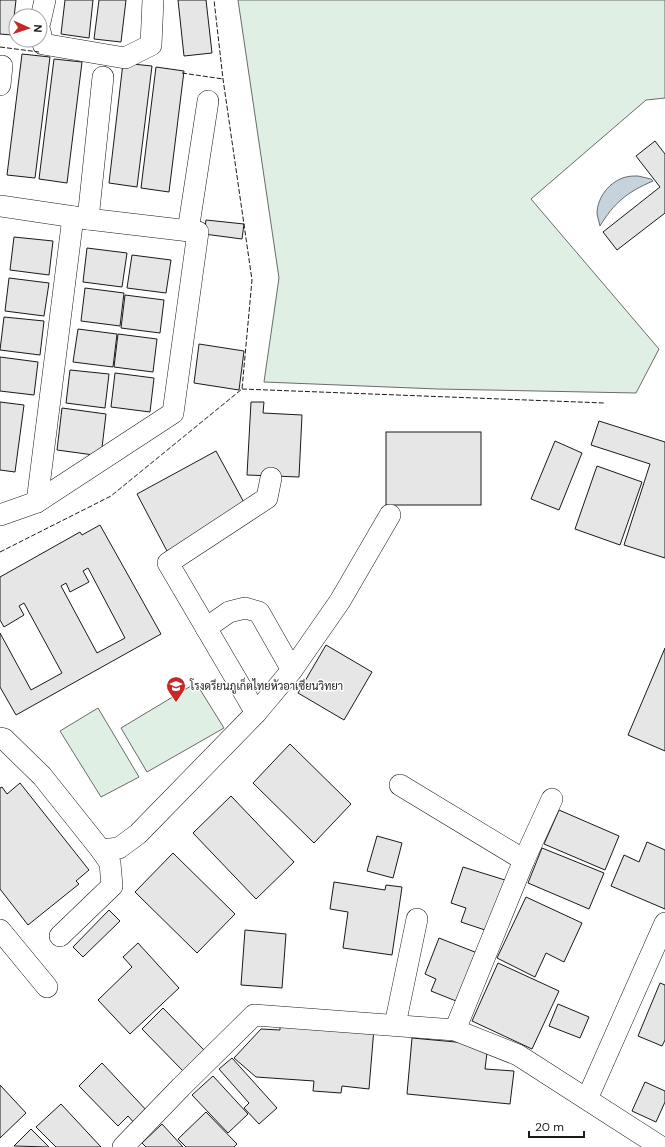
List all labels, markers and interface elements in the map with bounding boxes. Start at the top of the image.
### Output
north arrow [8,8,48,48]
text: N [31,24,45,33]
school or university icon: โรงดรียนภูเก็ตไทยหัวอาเซียนวิทยา [165,675,187,703]
place label: โรงดรียนภูเก็ตไทยหัวอาเซียนวิทยา [189,677,343,694]
scale bar [529,1113,584,1139]
text: 20 m [535,1119,564,1135]

